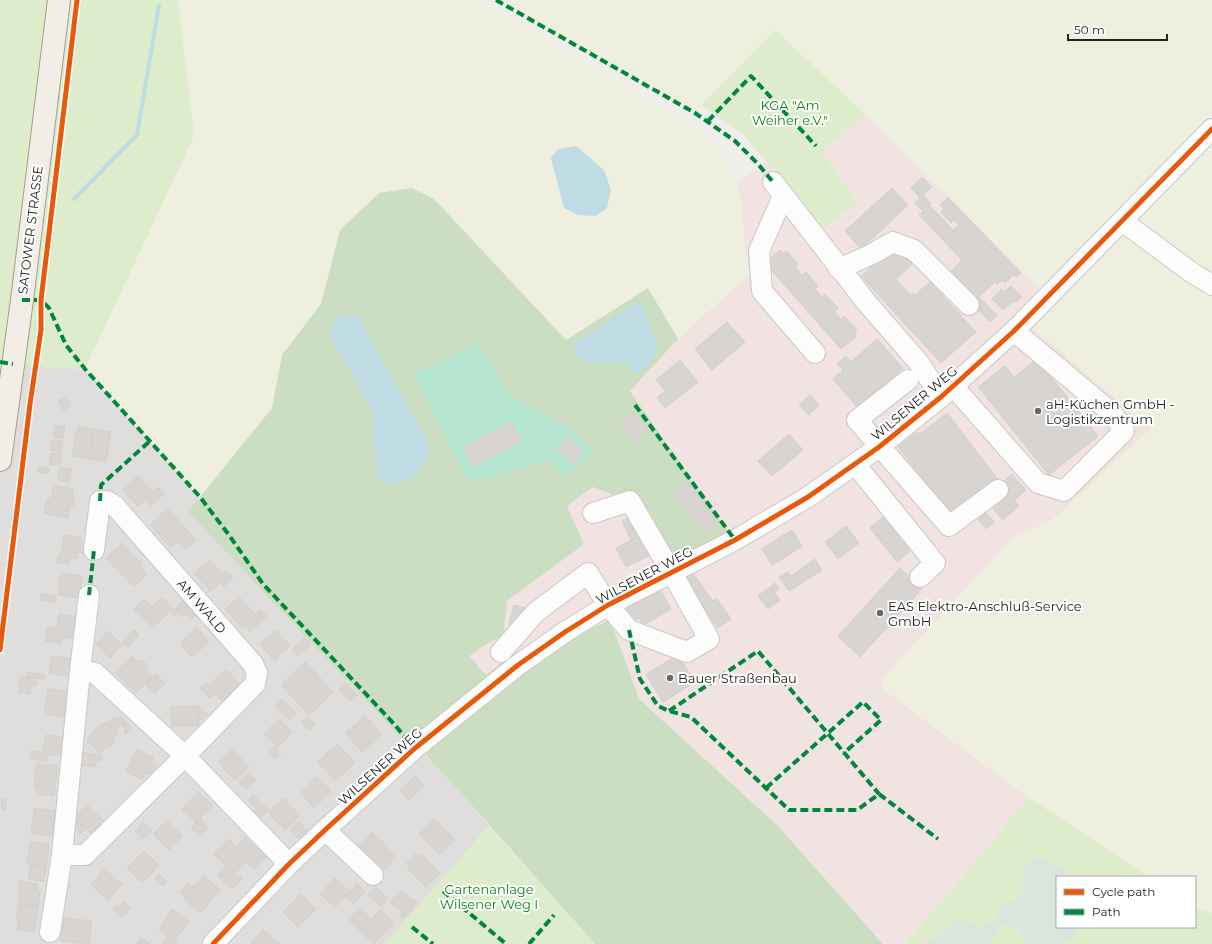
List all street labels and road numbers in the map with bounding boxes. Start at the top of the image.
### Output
street label: SATOWER STRASSE [14,165,46,295]
street label: WILSENER WEG [868,362,960,444]
street label: WILSENER WEG [593,543,695,607]
street label: AM WALD [174,576,230,637]
street label: WILSENER WEG [335,724,425,808]

